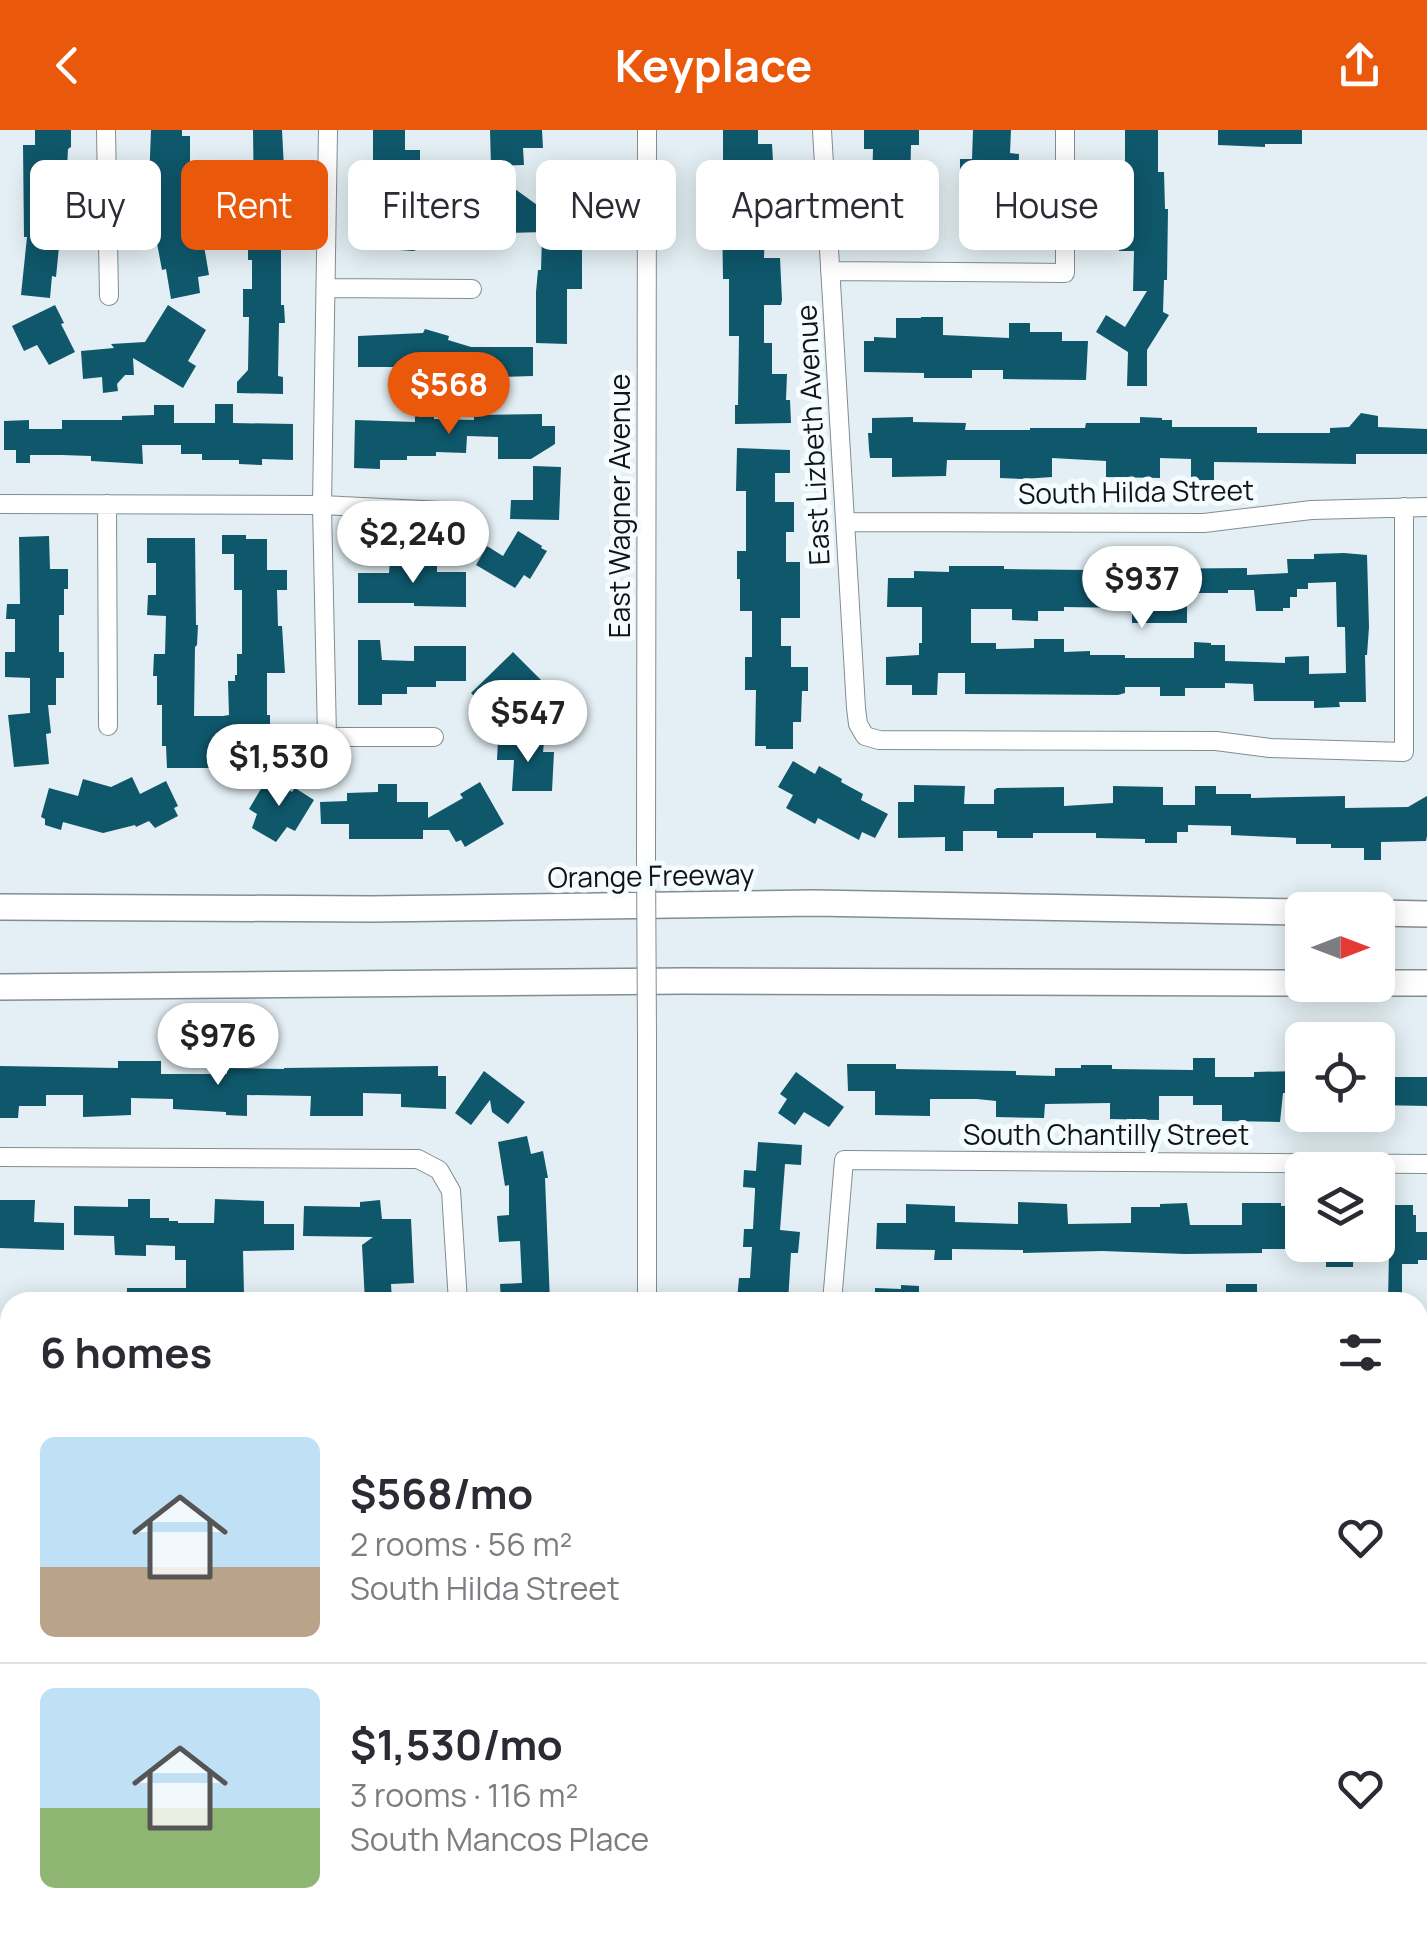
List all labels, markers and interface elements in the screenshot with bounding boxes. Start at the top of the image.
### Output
text: Keyplace [615,34,812,96]
icon: back [40,38,95,93]
icon: share [1332,38,1387,93]
chip: Buy [30,160,161,250]
chip: Rent [181,160,328,250]
chip: Filters [348,160,516,250]
chip: New [536,160,676,250]
chip: Apartment [696,160,939,250]
chip: House [959,160,1134,250]
street label: East Lizbeth Avenue [786,304,838,566]
pin: $568 [390,352,508,437]
text: $568 [410,362,488,406]
street label: East Wagner Avenue [600,374,638,638]
street label: South Hilda Street [1018,470,1254,512]
pin: $2,240 [332,501,494,586]
text: $2,240 [359,511,467,555]
pin: $937 [1083,546,1201,631]
text: $937 [1104,556,1180,600]
pin: $547 [469,680,587,765]
text: $547 [490,690,566,734]
pin: $1,530 [198,724,360,809]
text: $1,530 [229,734,329,778]
street label: Orange Freeway [547,854,755,896]
north arrow [1285,892,1395,1002]
map controls [1285,892,1395,1262]
pin: $976 [159,1003,277,1088]
text: $976 [180,1013,256,1057]
button: locate [1285,1022,1395,1132]
street label: South Chantilly Street [963,1115,1249,1153]
button: layers [1285,1152,1395,1262]
text: 6 homes [40,1323,212,1381]
icon: filters [1333,1325,1388,1380]
text: $568/mo [350,1464,533,1522]
icon: home [120,1477,240,1597]
icon: heart [1333,1510,1388,1565]
text: 2 rooms · 56 m² [350,1522,572,1566]
text: South Hilda Street [350,1566,620,1610]
text: $1,530/mo [350,1715,563,1773]
icon: home [120,1728,240,1848]
icon: heart [1333,1761,1388,1816]
text: 3 rooms · 116 m² [350,1773,578,1817]
text: South Mancos Place [350,1817,649,1861]

